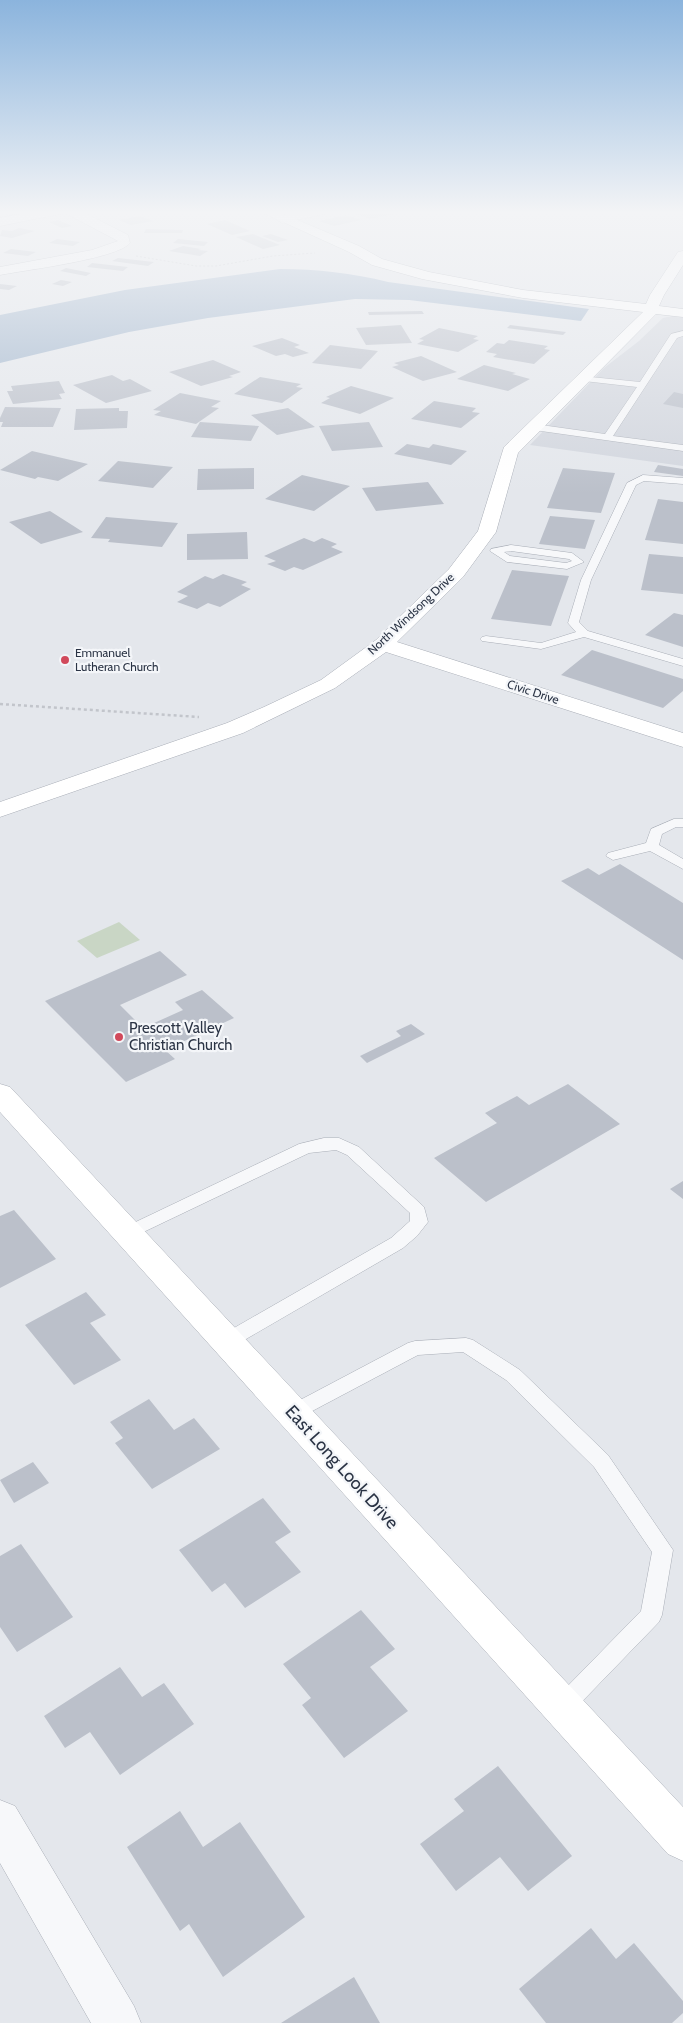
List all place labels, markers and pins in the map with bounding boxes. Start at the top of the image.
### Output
place label: Emmanuel Lutheran Church [75,645,159,674]
marker: Emmanuel Lutheran Church [59,654,71,666]
place label: Prescott Valley Christian Church [129,1019,232,1054]
marker: Prescott Valley Christian Church [113,1031,125,1043]

